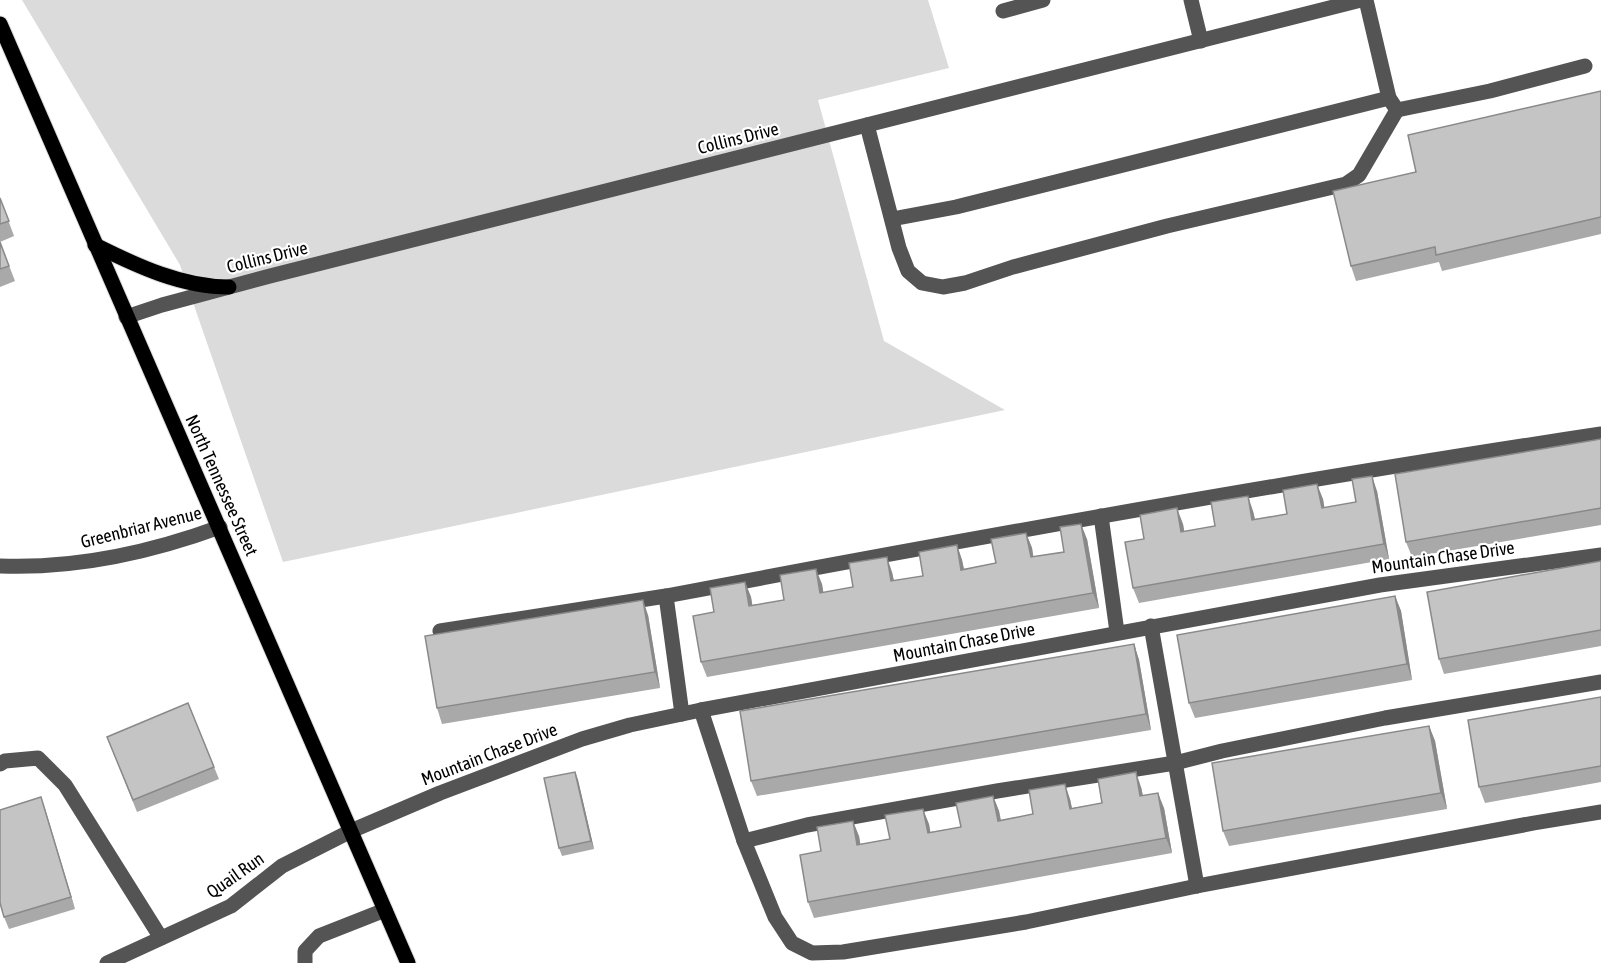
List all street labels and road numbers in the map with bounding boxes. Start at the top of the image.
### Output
street label: Collins Drive [695,118,781,158]
street label: Collins Drive [224,237,310,277]
street label: North Tennessee Street [181,411,263,559]
street label: Greenbriar Avenue [78,502,204,552]
street label: Mountain Chase Drive [1370,537,1516,577]
street label: Mountain Chase Drive [891,618,1037,666]
street label: Mountain Chase Drive [418,718,560,790]
street label: Quail Run [202,848,268,902]

